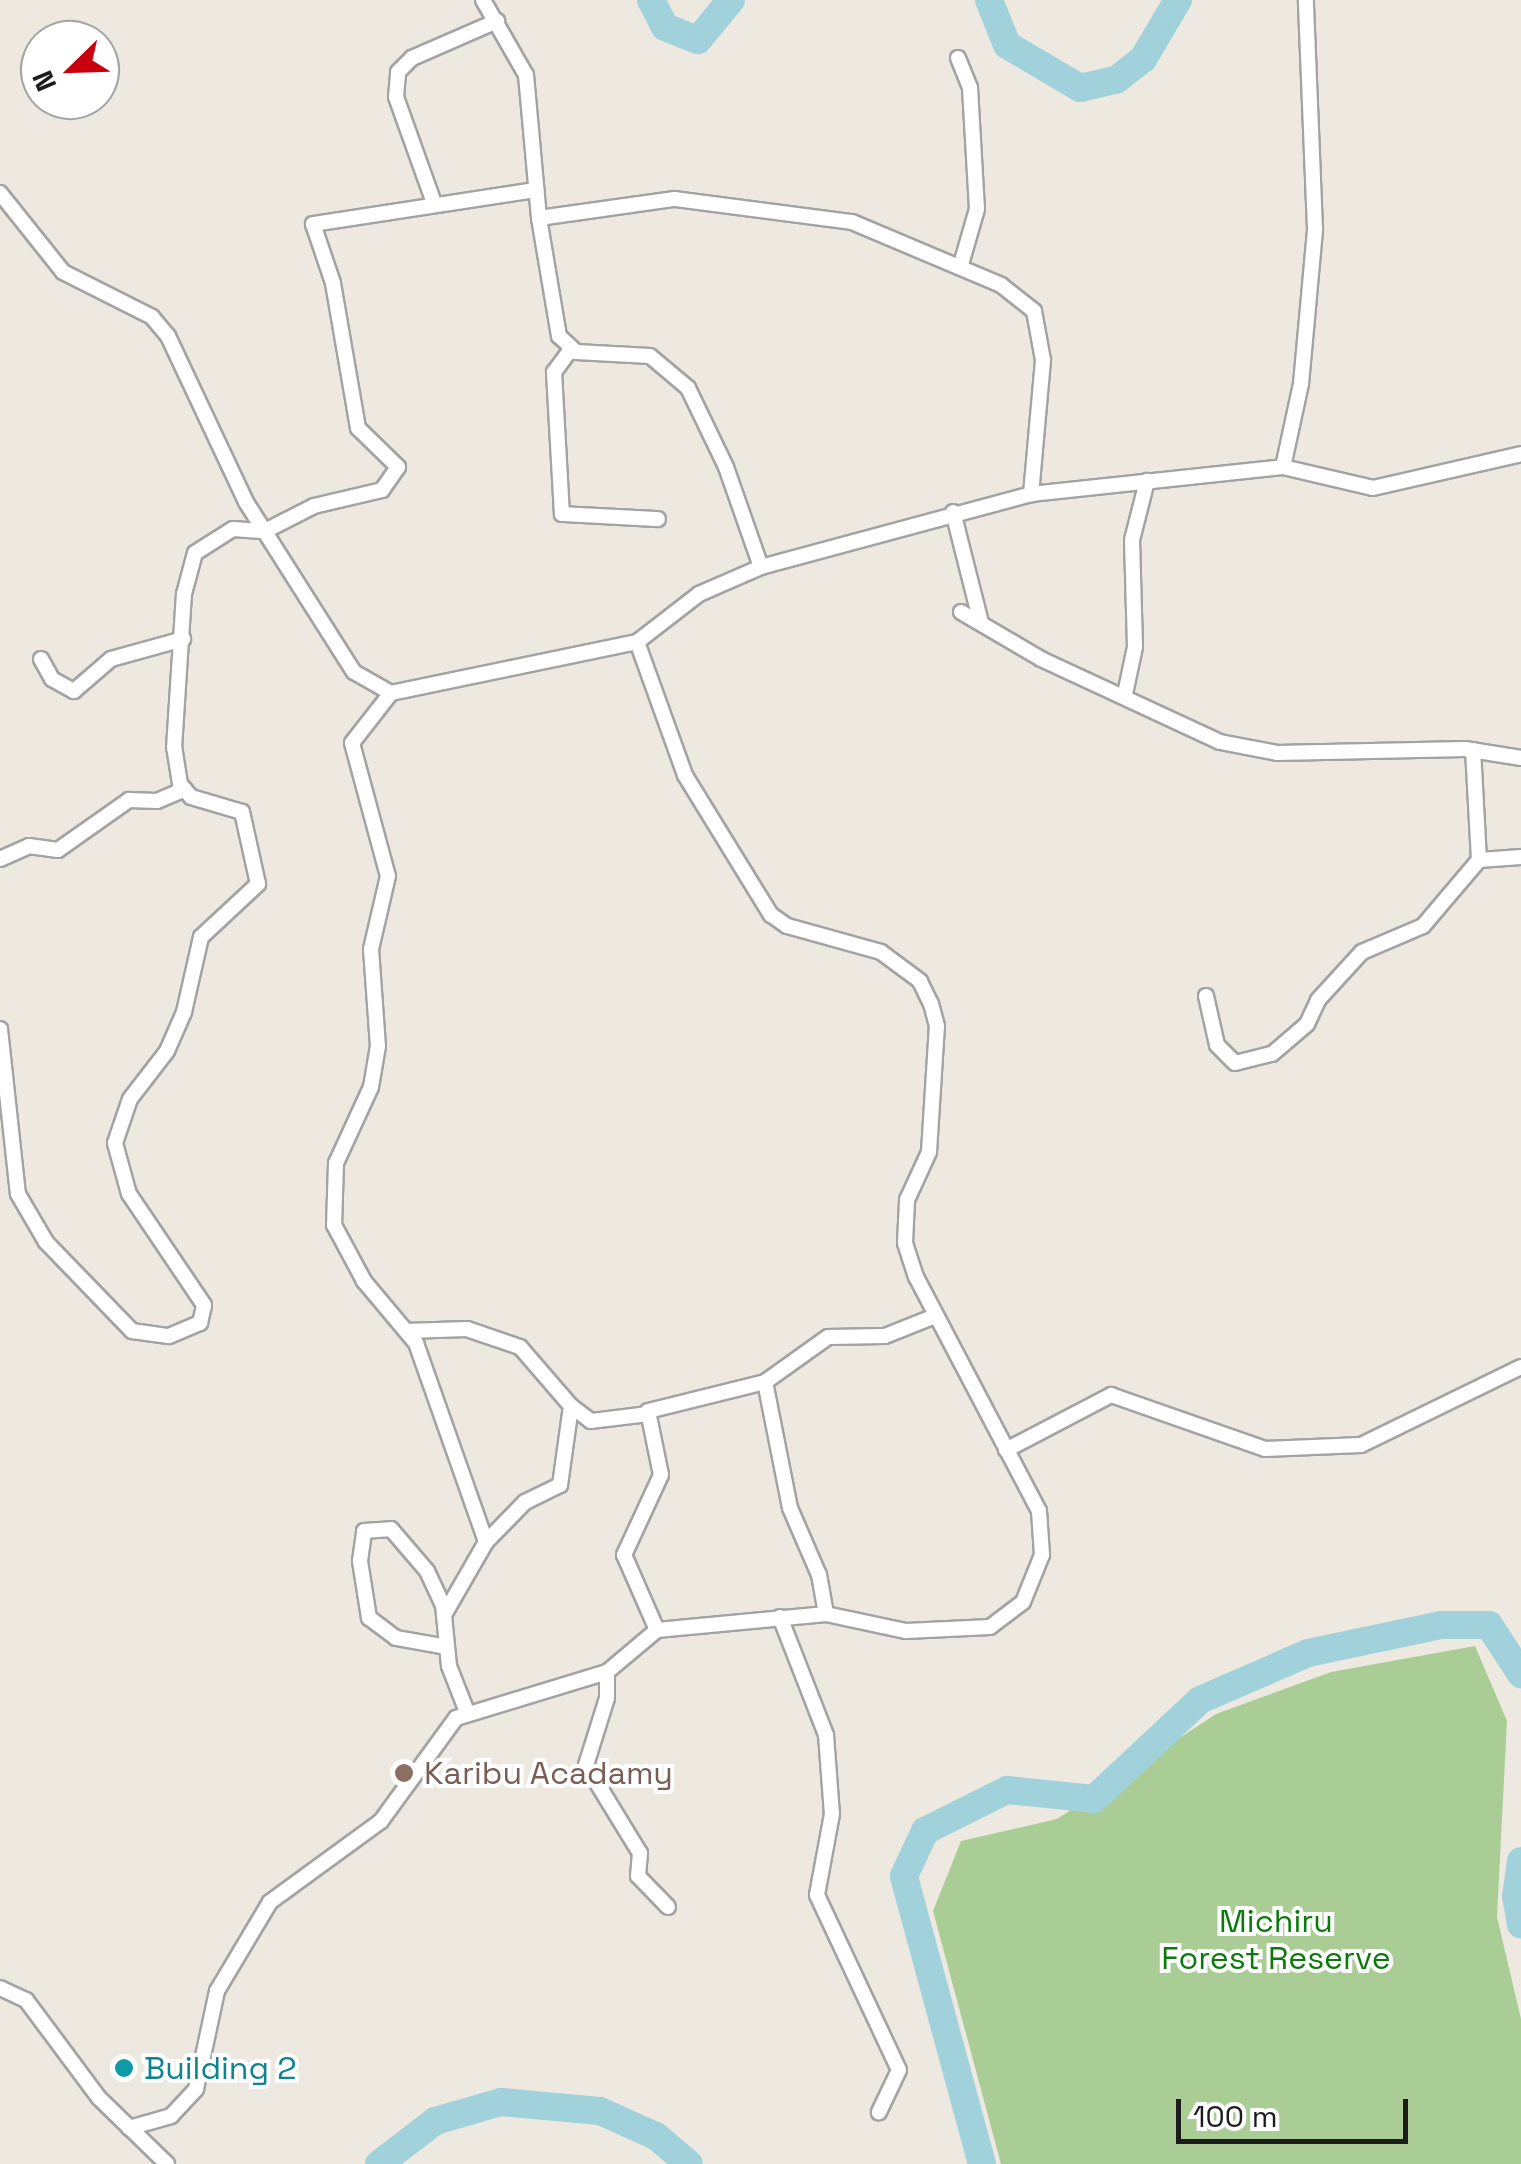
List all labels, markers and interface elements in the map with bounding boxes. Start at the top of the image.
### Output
north arrow [20,20,120,120]
text: N [24,65,64,97]
place label: Karibu Acadamy [424,1754,673,1792]
marker: Karibu Acadamy [393,1762,415,1784]
park label: Michiru Forest Reserve [1161,1903,1391,1978]
place label: Building 2 [144,2049,297,2087]
marker: Building 2 [113,2057,135,2079]
scale bar [1181,2079,1414,2141]
text: 100 m [1193,2097,1278,2136]

